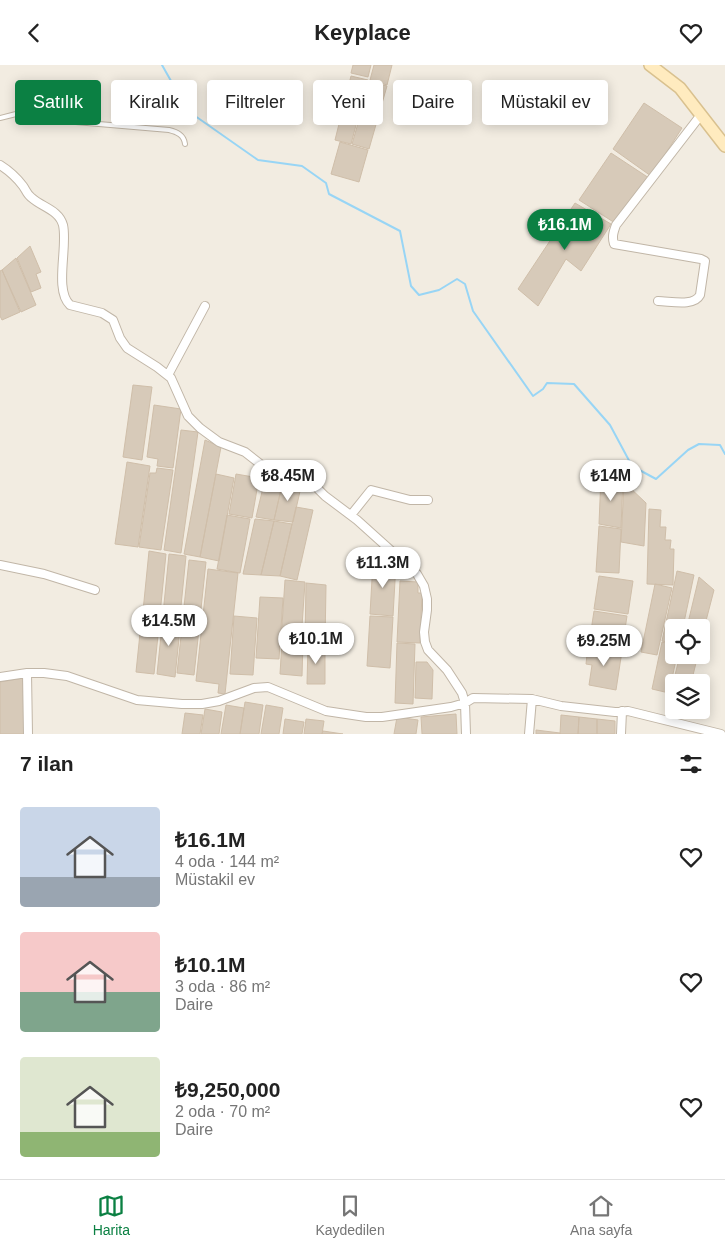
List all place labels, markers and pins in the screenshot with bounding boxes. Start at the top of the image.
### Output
pin: ₺16.1M [524,209,606,251]
pin: ₺8.45M [247,459,329,502]
pin: ₺14M [581,459,641,502]
pin: ₺11.3M [342,547,424,589]
pin: ₺14.5M [128,605,210,647]
pin: ₺10.1M [275,623,357,665]
pin: ₺9.25M [563,625,645,667]

